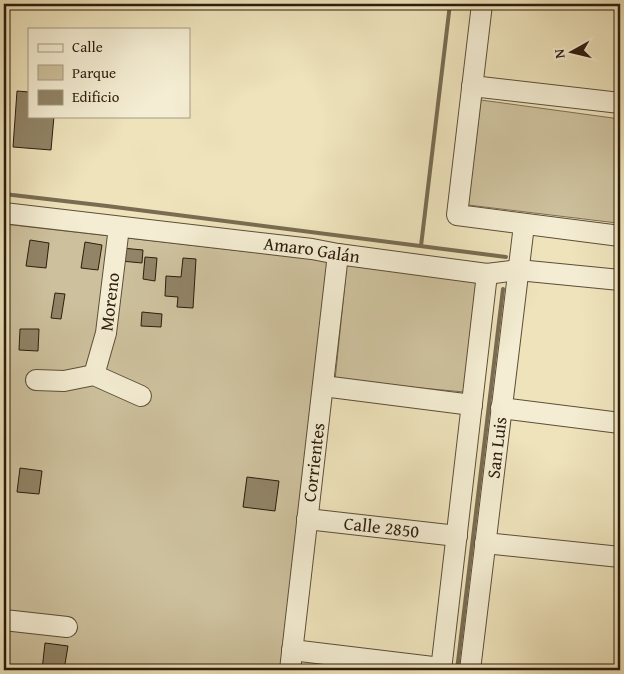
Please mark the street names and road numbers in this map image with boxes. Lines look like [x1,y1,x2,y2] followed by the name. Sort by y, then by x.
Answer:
[262,229,362,270] street label: Amaro Galán
[92,271,126,333] street label: Moreno
[479,415,514,480] street label: San Luis
[295,421,331,503] street label: Corrientes
[343,509,421,545] street label: Calle 2850

